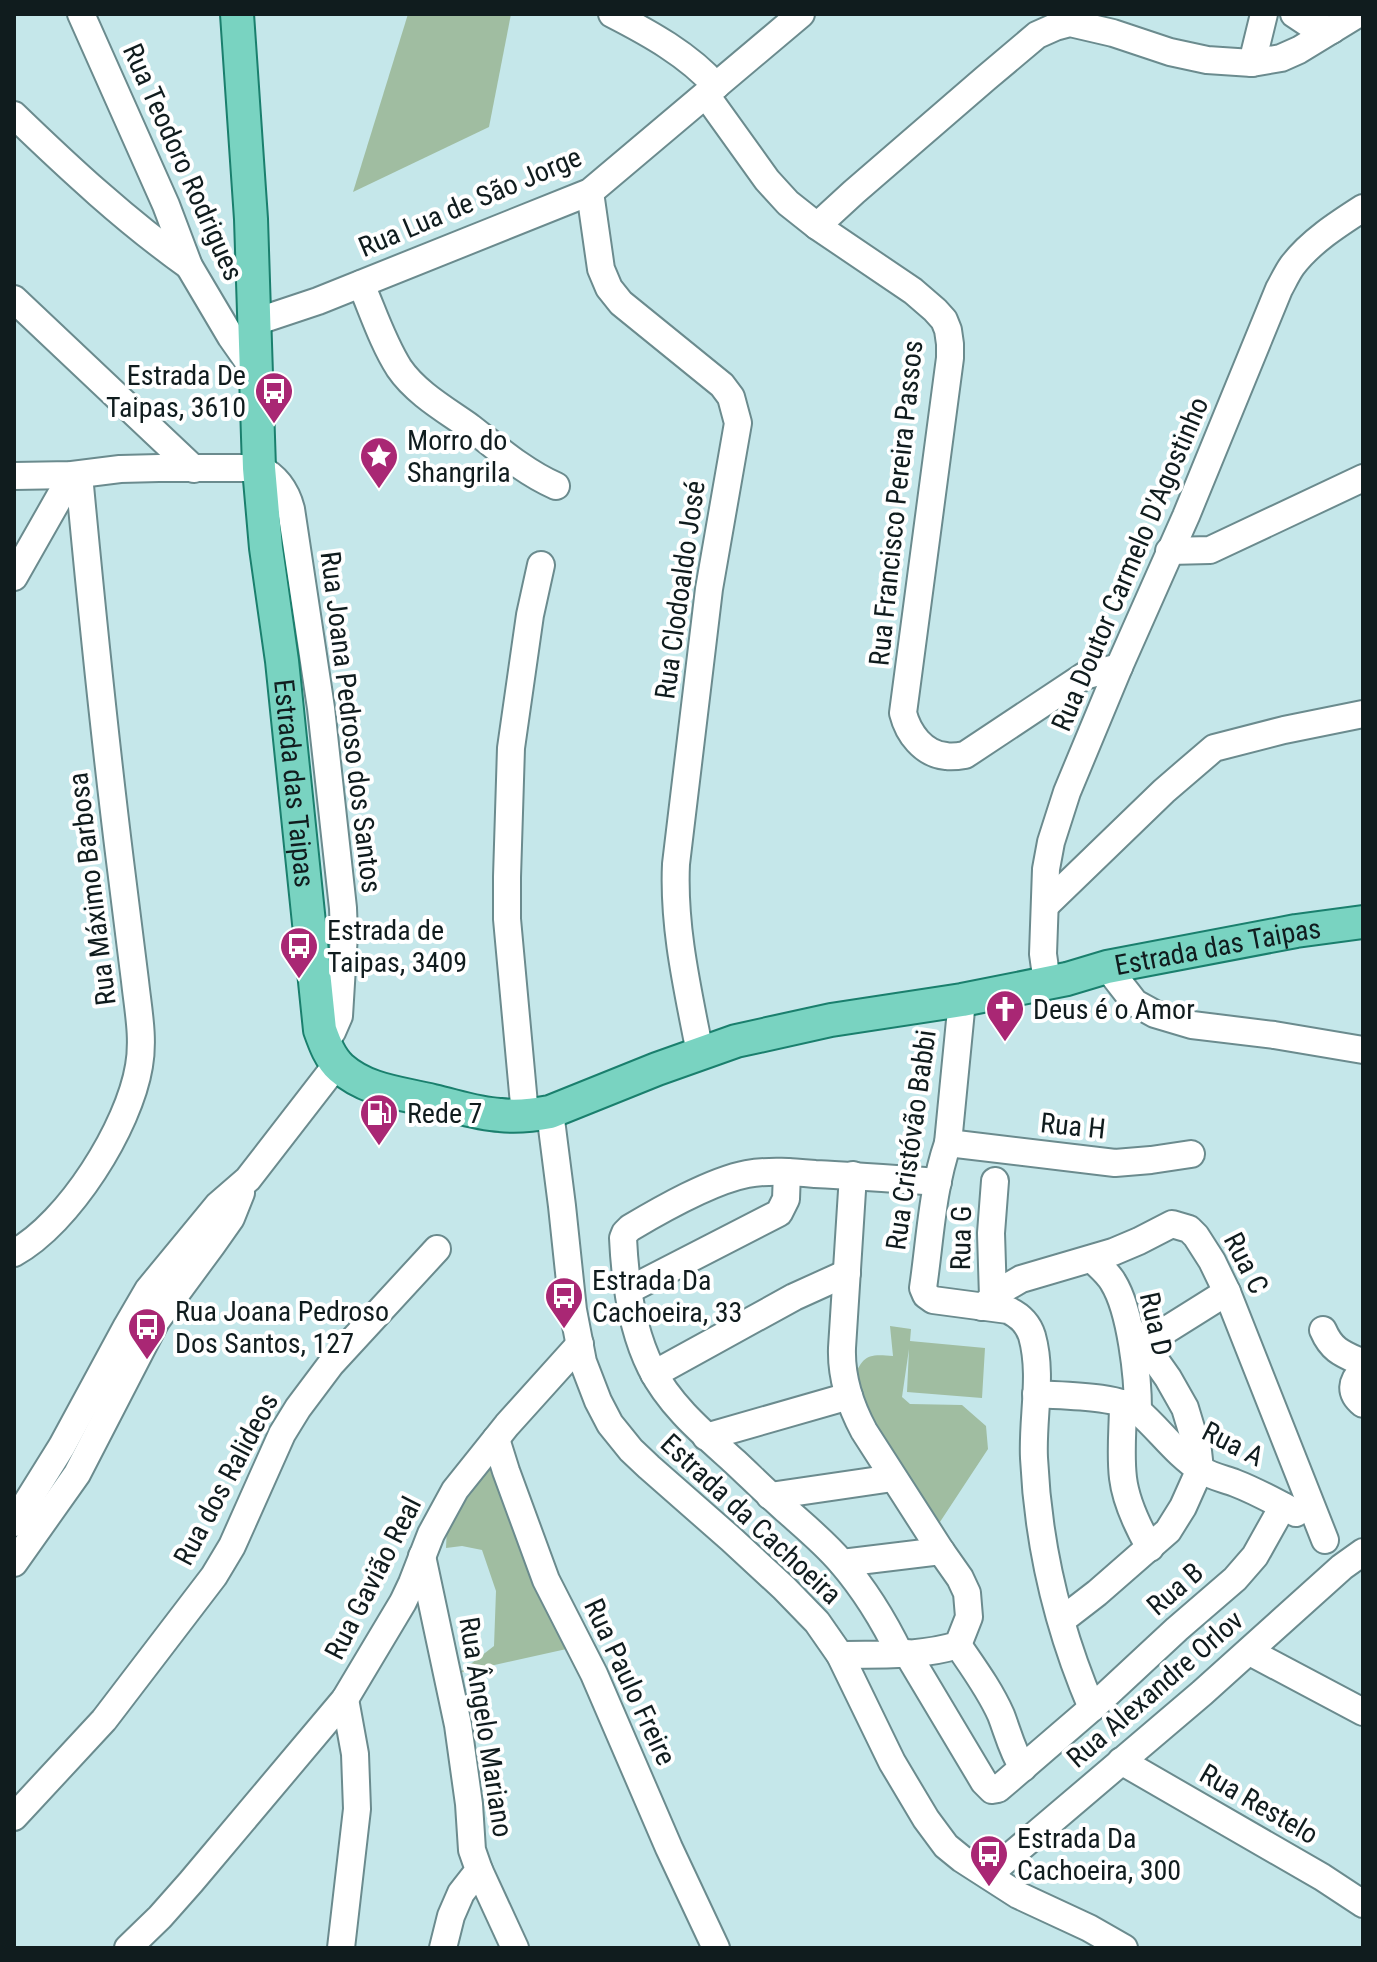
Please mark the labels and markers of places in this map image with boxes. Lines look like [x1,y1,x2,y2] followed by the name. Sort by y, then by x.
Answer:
[106,359,246,424] place label: Estrada De Taipas, 3610
[253,370,295,425] bus stop icon: Estrada De Taipas, 3610
[407,424,511,489] place label: Morro do Shangrila
[358,435,400,490] place icon: Morro do Shangrila
[327,914,467,979] place label: Estrada de Taipas, 3409
[278,925,320,980] bus stop icon: Estrada de Taipas, 3409
[984,988,1026,1043] church icon: Deus é o Amor
[1033,993,1195,1026] place label: Deus é o Amor
[358,1092,400,1147] fuel station icon: Rede 7
[407,1097,482,1130] place label: Rede 7
[592,1264,742,1329] place label: Estrada Da Cachoeira, 33
[543,1275,585,1330] bus stop icon: Estrada Da Cachoeira, 33
[175,1295,389,1360] place label: Rua Joana Pedroso Dos Santos, 127
[126,1306,168,1361] bus stop icon: Rua Joana Pedroso Dos Santos, 127
[1017,1822,1181,1887] place label: Estrada Da Cachoeira, 300
[968,1833,1010,1888] bus stop icon: Estrada Da Cachoeira, 300

